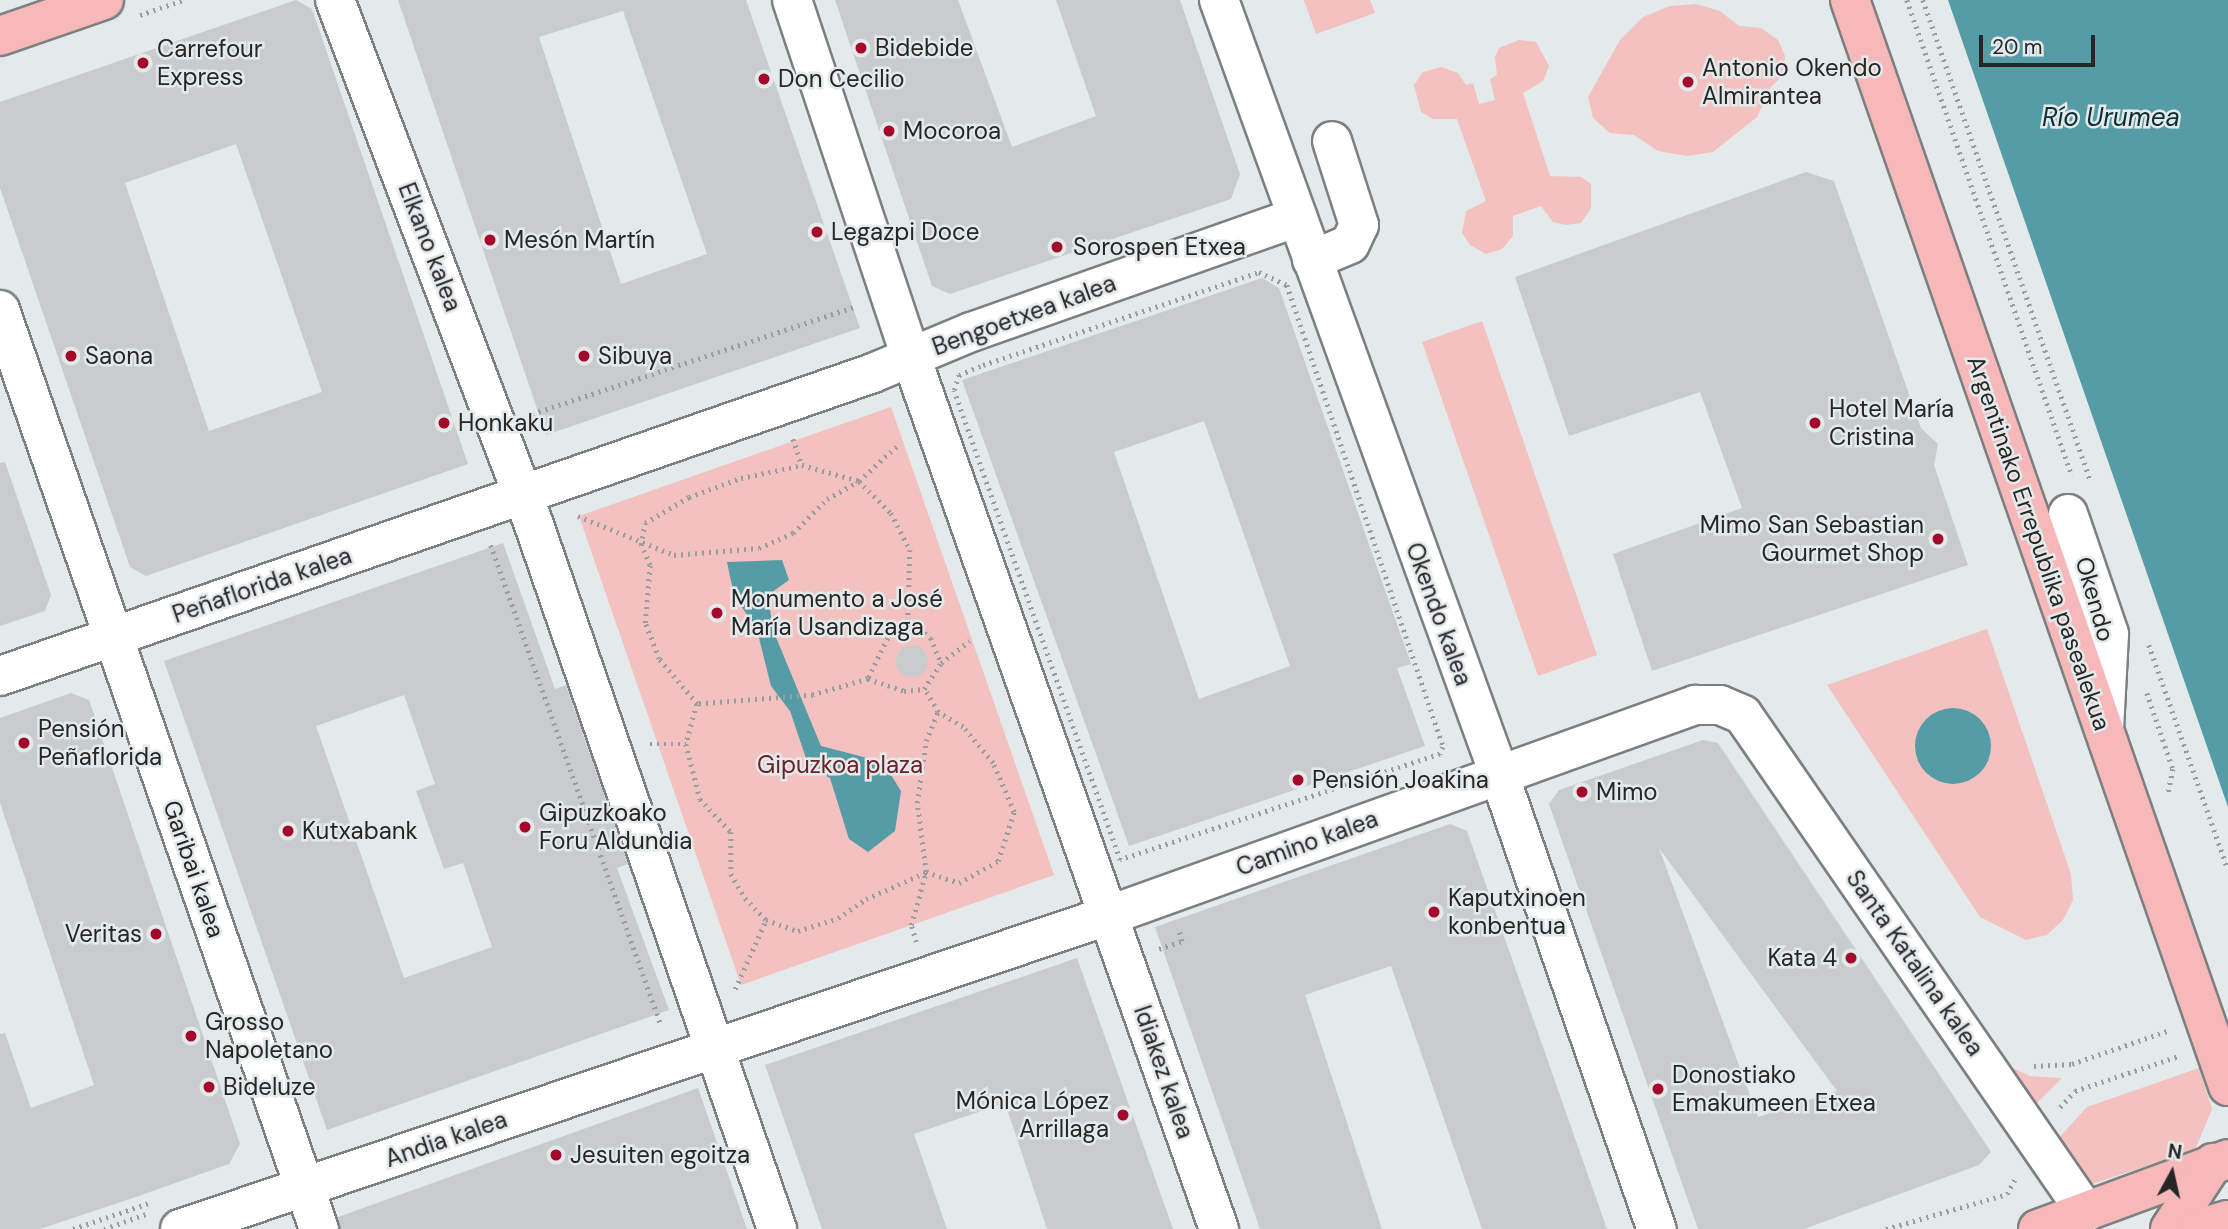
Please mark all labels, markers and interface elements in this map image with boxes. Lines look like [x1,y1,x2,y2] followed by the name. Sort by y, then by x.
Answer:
[1983,21,2098,65] scale bar
[1992,33,2043,61] text: 20 m
[875,34,973,62] place label: Bidebide
[157,35,263,91] place label: Carrefour Express
[853,40,869,56] marker: Bidebide
[1702,54,1882,110] place label: Antonio Okendo Almirantea
[135,55,151,71] marker: Carrefour Express
[778,65,905,93] place label: Don Cecilio
[756,71,772,87] marker: Don Cecilio
[1680,74,1696,90] marker: Antonio Okendo Almirantea
[2042,102,2180,134] water label: Río Urumea
[903,117,1001,145] place label: Mocoroa
[881,123,897,139] marker: Mocoroa
[392,179,468,315] street label: Elkano kalea
[831,218,979,246] place label: Legazpi Doce
[809,224,825,240] marker: Legazpi Doce
[504,226,655,254] place label: Mesón Martín
[482,232,498,248] marker: Mesón Martín
[1073,233,1246,261] place label: Sorospen Etxea
[1047,237,1067,257] marker: Sorospen Etxea
[928,268,1120,362] street label: Bengoetxea kalea
[85,342,153,370] place label: Saona
[598,342,672,370] place label: Sibuya
[63,348,79,364] marker: Saona
[576,348,592,364] marker: Sibuya
[1961,352,2117,734] street label: Argentinako Errepublika pasealekua
[1829,395,1954,451] place label: Hotel María Cristina
[458,409,553,437] place label: Honkaku
[436,415,452,431] marker: Honkaku
[1807,415,1823,431] marker: Hotel María Cristina
[1700,511,1924,567] place label: Mimo San Sebastian Gourmet Shop
[1930,531,1946,547] marker: Mimo San Sebastian Gourmet Shop
[1400,539,1478,689] street label: Okendo kalea
[169,541,355,629] street label: Peñaflorida kalea
[2069,553,2121,645] street label: Okendo
[731,585,943,641] place label: Monumento a José María Usandizaga
[709,605,725,621] marker: Monumento a José María Usandizaga
[38,715,162,771] place label: Pensión Peñaflorida
[16,735,32,751] marker: Pensión Peñaflorida
[757,751,923,779] park label: Gipuzkoa plaza
[1312,766,1489,794] place label: Pensión Joakina
[1290,772,1306,788] marker: Pensión Joakina
[1596,778,1658,806] place label: Mimo
[1574,784,1590,800] marker: Mimo
[157,797,231,941] street label: Garibai kalea
[539,799,692,855] place label: Gipuzkoako Foru Aldundia
[1232,804,1382,882] street label: Camino kalea
[302,817,418,845] place label: Kutxabank
[517,819,533,835] marker: Gipuzkoako Foru Aldundia
[280,823,296,839] marker: Kutxabank
[1840,865,1990,1061] street label: Santa Katalina kalea
[1448,884,1586,940] place label: Kaputxinoen konbentua
[1426,904,1442,920] marker: Kaputxinoen konbentua
[65,920,142,948] place label: Veritas
[148,926,164,942] marker: Veritas
[1767,944,1837,972] place label: Kata 4
[1843,950,1859,966] marker: Kata 4
[1128,1002,1200,1142] street label: Idiakez kalea
[205,1008,333,1064] place label: Grosso Napoletano
[183,1028,199,1044] marker: Grosso Napoletano
[1672,1061,1876,1117] place label: Donostiako Emakumeen Etxea
[223,1073,316,1101] place label: Bideluze
[201,1079,217,1095] marker: Bideluze
[1650,1081,1666,1097] marker: Donostiako Emakumeen Etxea
[956,1087,1109,1143] place label: Mónica López Arrillaga
[381,1105,511,1173] street label: Andia kalea
[1115,1107,1131,1123] marker: Mónica López Arrillaga
[2137,1138,2207,1208] north arrow
[2166,1138,2184,1165] text: N
[570,1141,750,1169] place label: Jesuiten egoitza
[548,1147,564,1163] marker: Jesuiten egoitza

